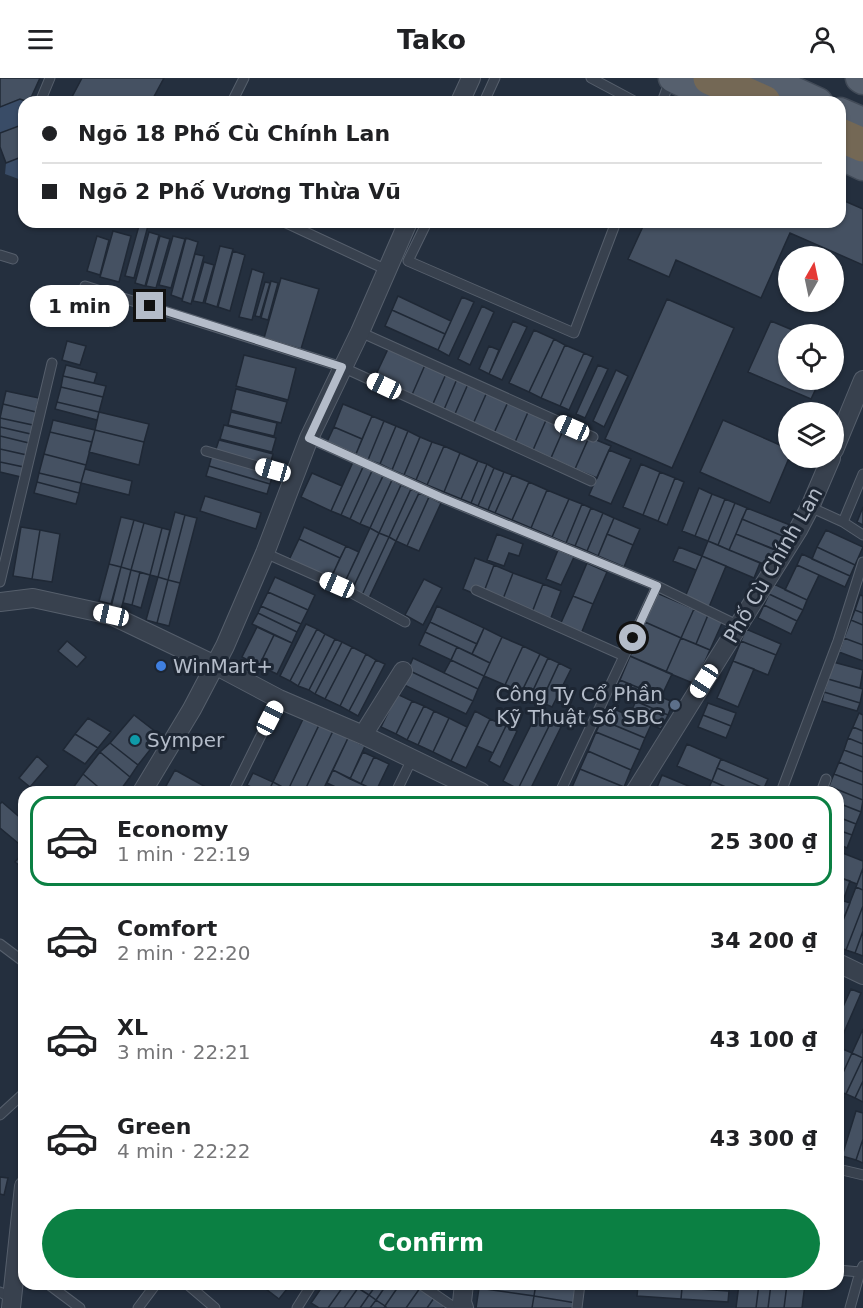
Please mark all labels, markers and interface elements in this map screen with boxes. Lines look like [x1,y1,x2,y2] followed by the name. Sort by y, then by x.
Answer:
[24,23,57,56] icon: menu
[806,23,839,56] icon: person
[397,24,466,55] text: Tako
[78,121,390,146] text: Ngõ 18 Phố Cù Chính Lan
[78,179,401,204] text: Ngõ 2 Phố Vương Thừa Vũ
[778,246,844,312] north arrow
[778,246,844,468] map controls
[30,285,129,327] callout: 1 min
[136,292,163,319] route end
[48,294,111,318] text: 1 min
[778,324,844,390] button: locate
[364,370,404,402] car
[778,402,844,468] button: layers
[552,412,592,444] car
[253,456,293,484] car
[719,483,827,647] street label: Phố Cù Chính Lan
[317,569,357,601] car
[91,602,131,628] car
[619,624,646,651] route start
[173,654,273,678] place label: WinMart+
[154,659,168,673] marker: WinMart+
[687,661,721,701] car
[496,682,663,729] place label: Công Ty Cổ Phần Kỹ Thuật Số SBC
[254,698,286,738] car
[668,698,682,712] marker: Công Ty Cổ Phần Kỹ Thuật Số SBC
[147,728,225,752] place label: Symper
[128,733,142,747] marker: Symper
[45,814,99,868] icon: car
[117,817,228,842] text: Economy
[710,829,817,854] text: 25 300 ₫
[117,842,251,866] text: 1 min · 22:19
[45,913,99,967] icon: car
[117,916,217,941] text: Comfort
[710,928,817,953] text: 34 200 ₫
[117,941,251,965] text: 2 min · 22:20
[45,1012,99,1066] icon: car
[117,1015,148,1040] text: XL
[710,1027,817,1052] text: 43 100 ₫
[117,1040,251,1064] text: 3 min · 22:21
[45,1111,99,1165] icon: car
[117,1114,191,1139] text: Green
[710,1126,817,1151] text: 43 300 ₫
[117,1139,251,1163] text: 4 min · 22:22
[42,1209,820,1278] button: Confirm

